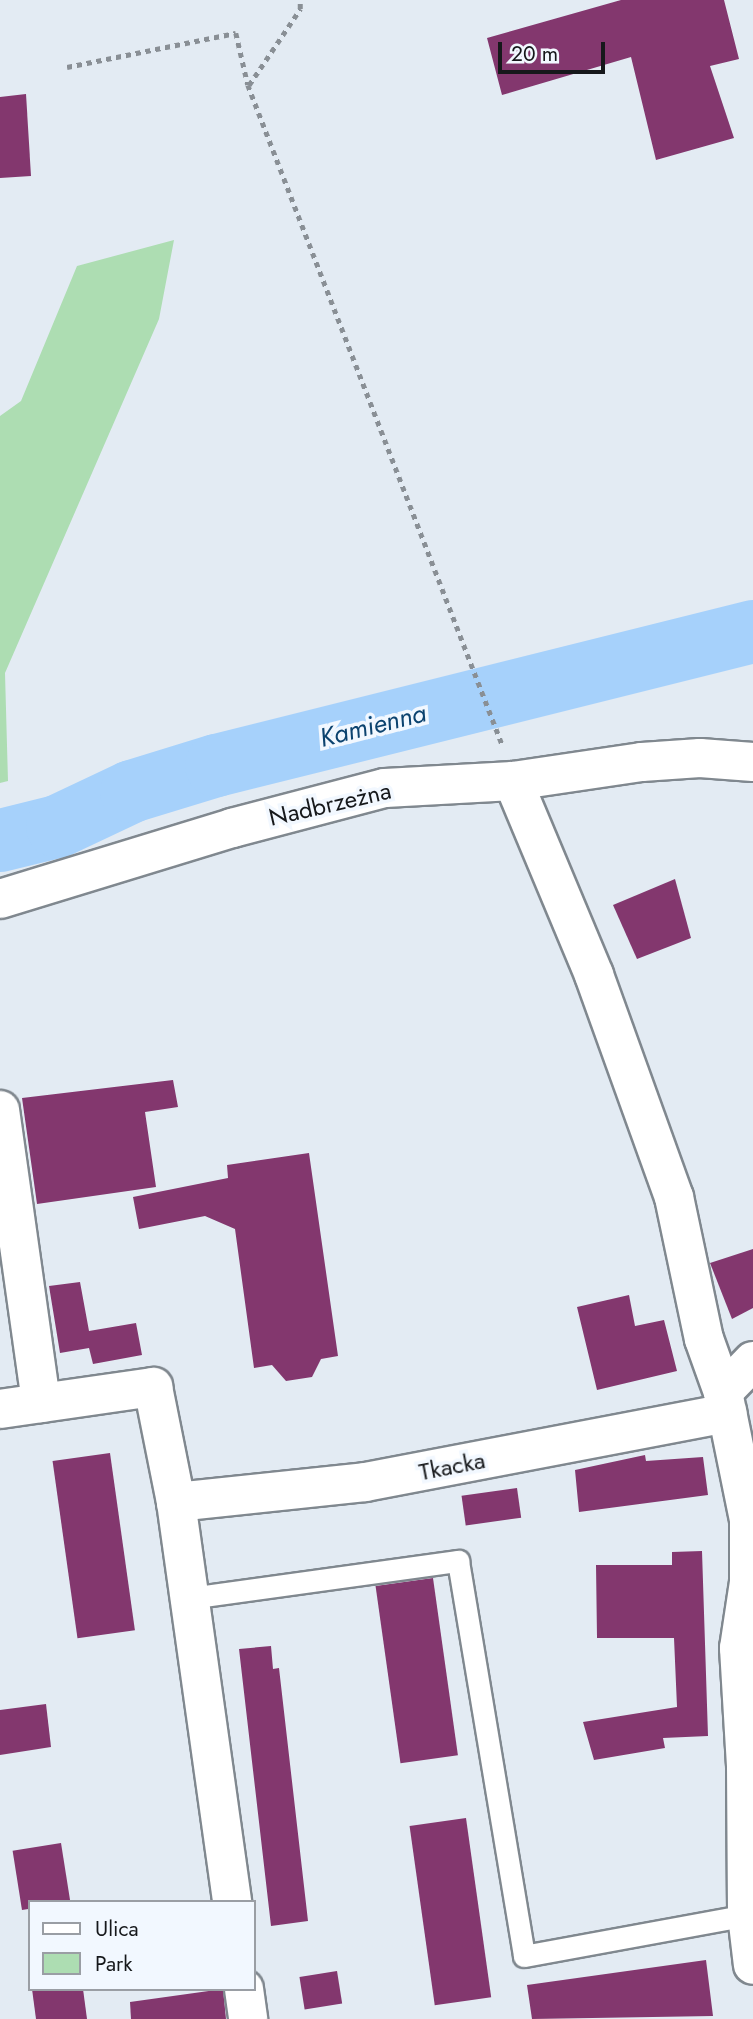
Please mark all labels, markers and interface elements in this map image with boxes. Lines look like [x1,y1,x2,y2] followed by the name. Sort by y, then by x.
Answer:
[501,28,608,72] scale bar
[511,39,558,69] text: 20 m
[316,698,430,754] water label: Kamienna
[266,776,394,832] street label: Nadbrzeżna
[416,1445,488,1487] street label: Tkacka
[28,1900,256,1991] legend
[95,1914,139,1944] text: Ulica
[95,1949,132,1979] text: Park

